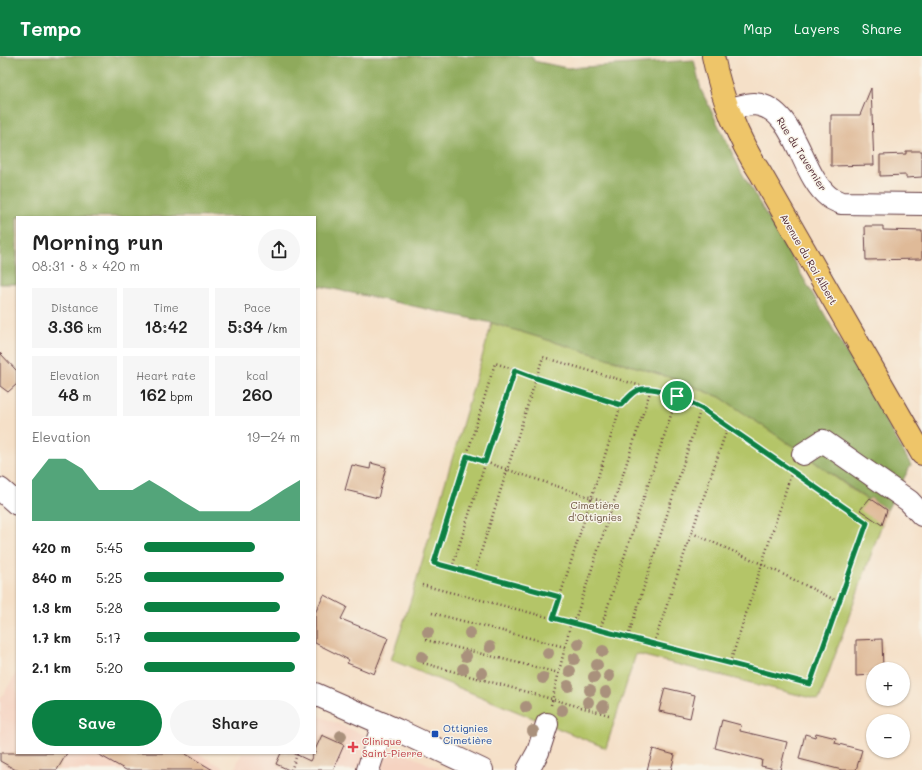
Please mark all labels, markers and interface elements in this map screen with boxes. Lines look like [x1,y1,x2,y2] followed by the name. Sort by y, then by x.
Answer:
[20,16,81,41] text: Tempo
[743,19,772,38] text: Map
[794,19,840,38] text: Layers
[862,19,902,38] text: Share
[774,115,830,193] street label: Rue du Tavernier
[777,211,841,307] street label: Avenue du Roi Albert
[32,227,163,256] text: Morning run
[258,229,300,271] button: share
[32,257,140,274] text: 08:31 · 8 × 420 m
[51,300,98,315] text: Distance
[153,300,179,315] text: Time
[244,300,271,315] text: Pace
[48,315,83,337] text: 3.36
[144,315,188,337] text: 18:42
[227,315,263,337] text: 5:34
[83,321,102,336] text: km
[263,321,287,336] text: /km
[50,368,99,383] text: Elevation
[136,368,196,383] text: Heart rate
[246,368,268,383] text: kcal
[660,379,694,413] pin
[58,383,79,405] text: 48
[139,383,167,405] text: 162
[242,383,273,405] text: 260
[666,385,688,407] icon: arrive
[79,389,91,404] text: m
[167,389,193,404] text: bpm
[32,428,90,445] text: Elevation
[246,428,300,445] text: 19–24 m
[568,498,622,524] park label: Cimetière d'Ottignies
[32,539,71,556] text: 420 m
[96,539,123,556] text: 5:45
[32,569,72,586] text: 840 m
[96,569,122,586] text: 5:25
[32,599,72,616] text: 1.3 km
[96,599,123,616] text: 5:28
[32,629,71,646] text: 1.7 km
[96,629,121,646] text: 5:17
[32,659,71,676] text: 2.1 km
[96,659,123,676] text: 5:20
[866,662,910,758] map controls
[866,662,910,706] button: +
[32,700,162,746] button: Save
[170,700,300,746] button: Share
[866,714,910,758] button: −
[443,721,492,747] place label: Ottignies Cimetière
[430,729,440,739] marker: Ottignies Cimetière
[362,734,423,760] place label: Clinique Saint-Pierre
[347,741,359,753] marker: Clinique Saint-Pierre

